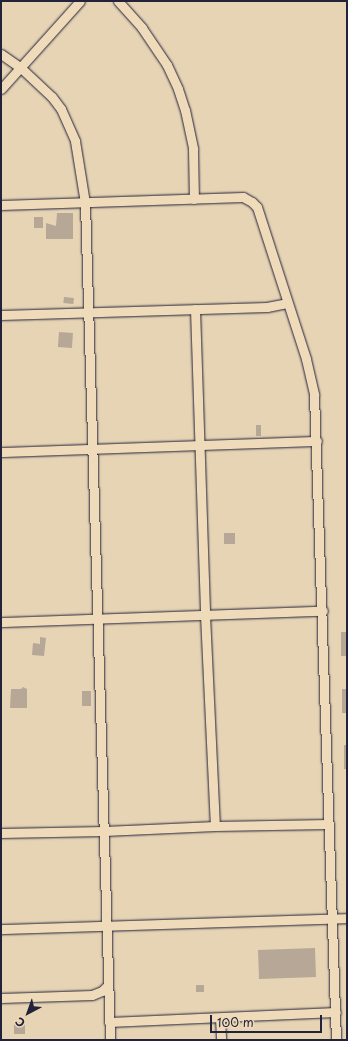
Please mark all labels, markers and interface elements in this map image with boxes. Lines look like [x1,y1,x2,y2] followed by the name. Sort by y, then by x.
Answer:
[8,993,48,1033] north arrow
[212,1007,324,1033] scale bar
[11,1013,29,1032] text: С
[217,1013,254,1031] text: 100 m

